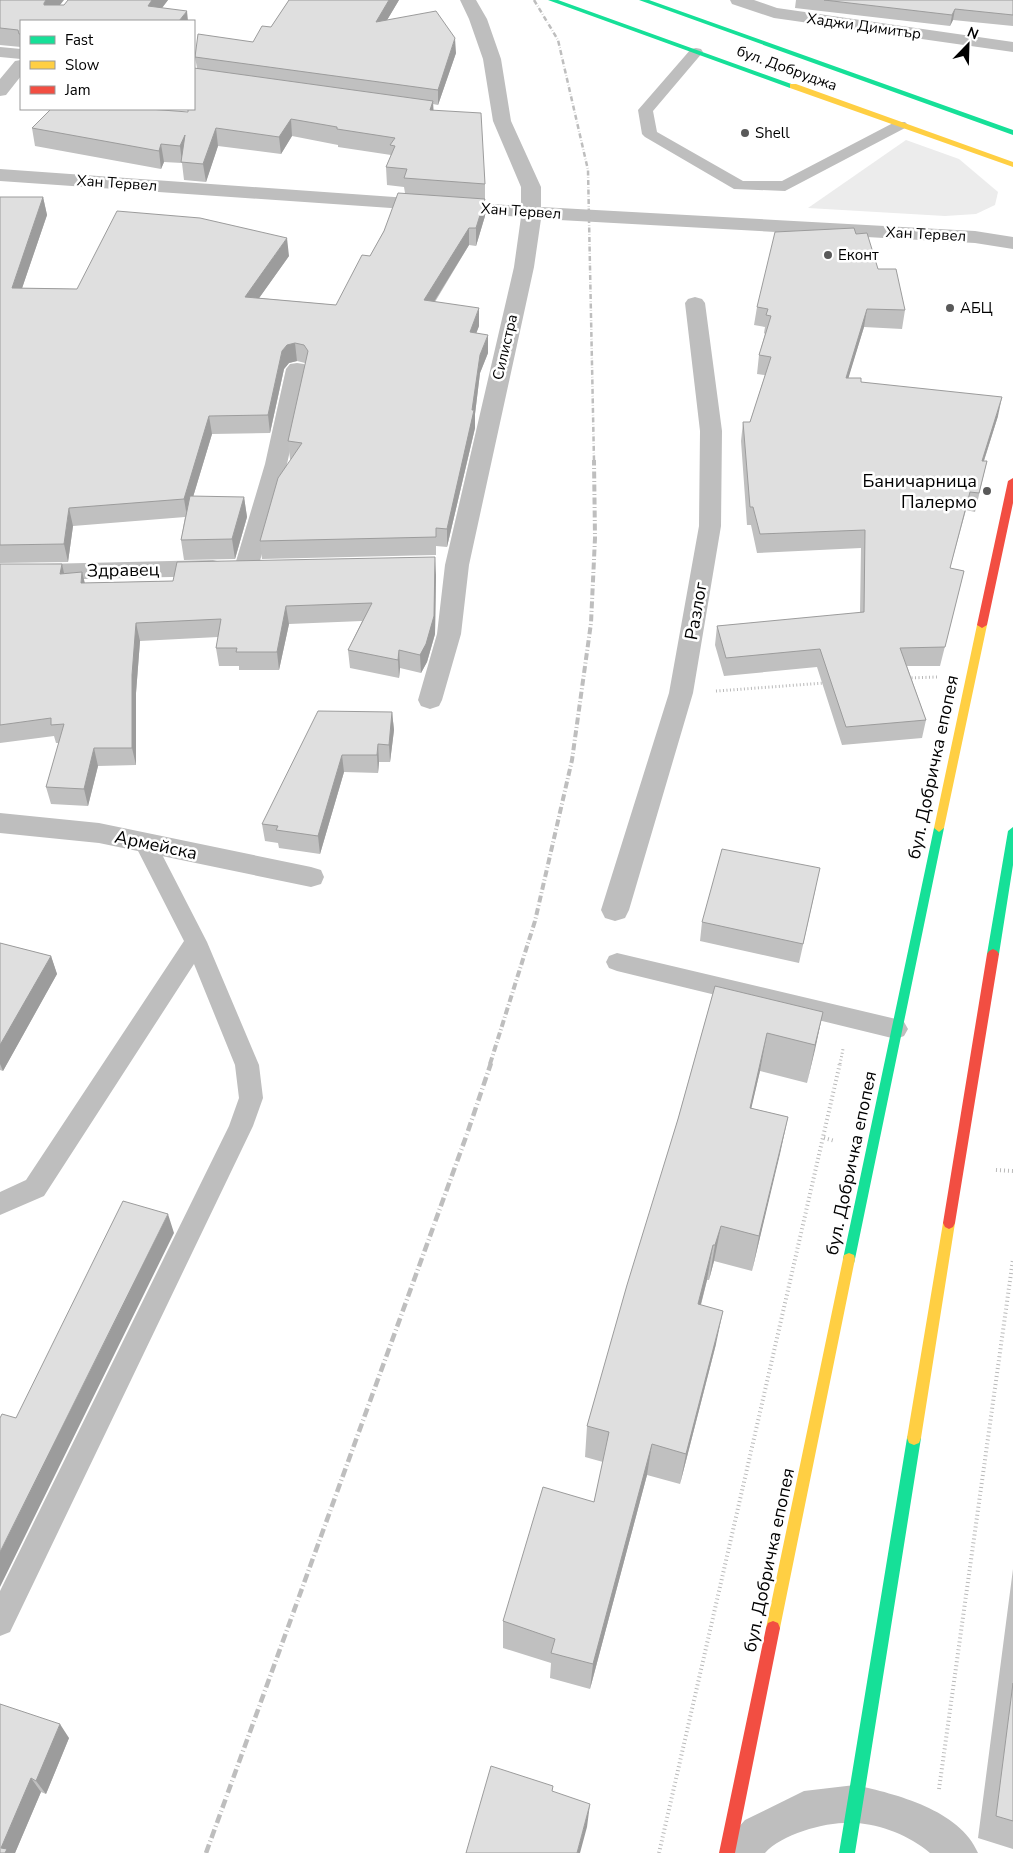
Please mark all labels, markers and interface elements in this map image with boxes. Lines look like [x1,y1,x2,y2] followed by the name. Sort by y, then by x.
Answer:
[806,8,923,44] street label: Хаджи Димитър
[20,20,195,110] legend
[943,20,993,70] north arrow
[964,23,981,44] text: N
[65,30,94,50] text: Fast
[734,41,840,95] street label: бул. Добруджа
[65,55,100,75] text: Slow
[64,80,91,100] text: Jam
[755,123,790,143] place label: Shell
[739,127,751,139] marker: Shell
[76,170,158,196] street label: Хан Тервел
[480,198,562,224] street label: Хан Тервел
[885,222,967,246] street label: Хан Тервел
[838,245,879,265] place label: Еконт
[822,249,834,261] marker: Еконт
[960,298,993,318] place label: АБЦ
[944,302,956,314] marker: АБЦ
[488,312,522,382] street label: Силистра
[862,469,977,514] place label: Баничарница Палермо
[981,485,993,497] marker: Баничарница Палермо
[86,557,160,583] street label: Здравец
[679,580,713,642] street label: Разлог
[902,673,964,861] street label: бул. Добричка епопея
[113,825,199,865] street label: Армейска
[820,1069,882,1257] street label: бул. Добричка епопея
[738,1466,800,1654] street label: бул. Добричка епопея

